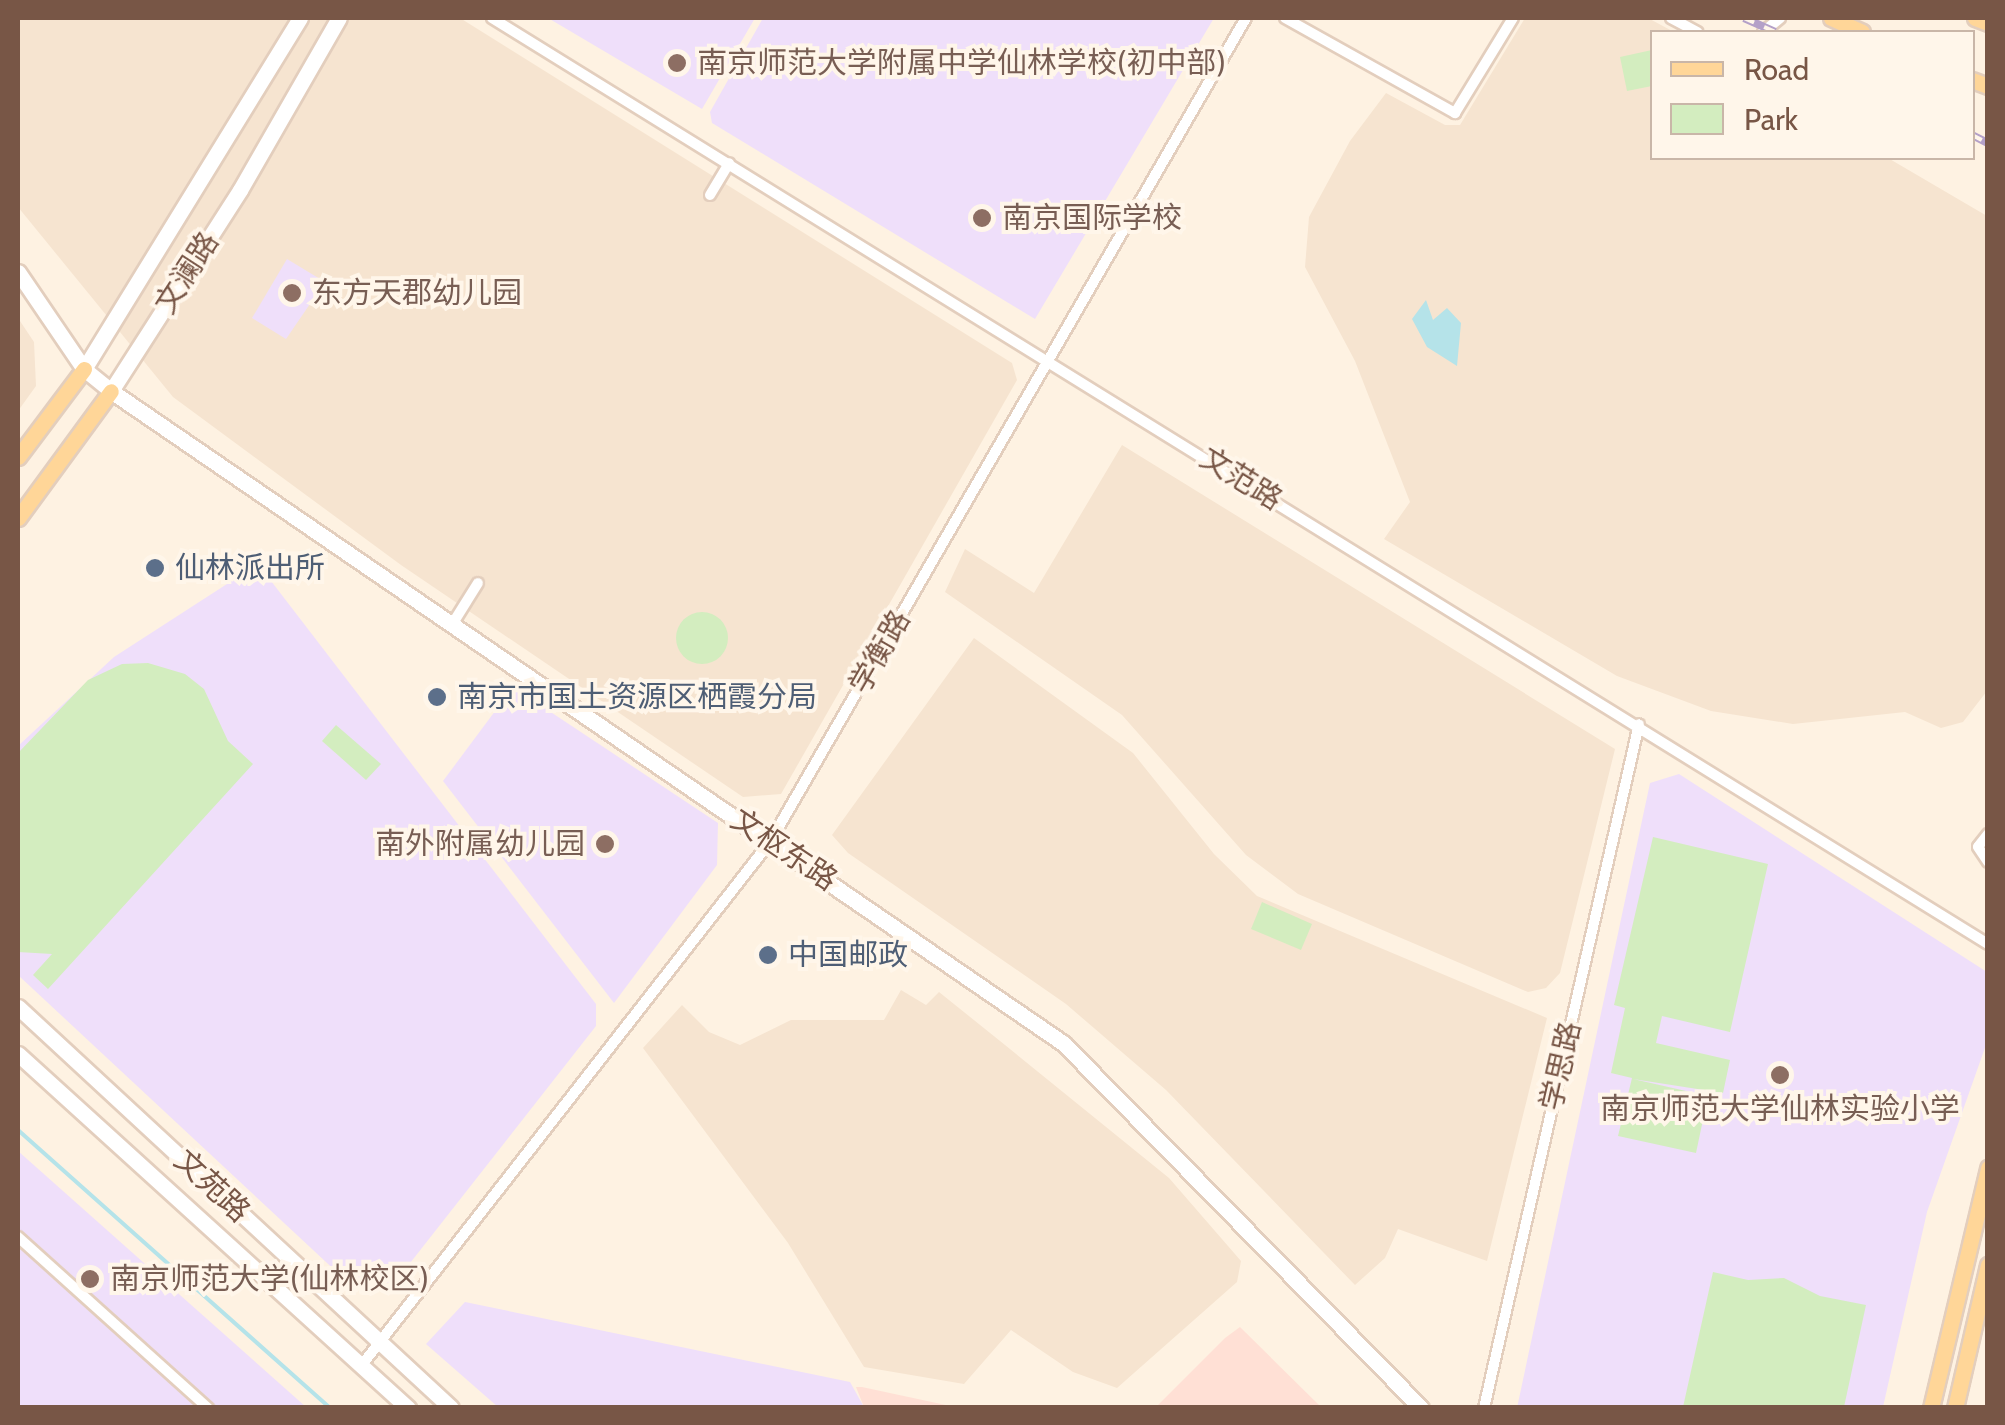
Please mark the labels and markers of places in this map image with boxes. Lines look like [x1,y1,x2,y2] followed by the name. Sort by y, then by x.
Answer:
[697,45,1226,81] place label: 南京师范大学附属中学仙林学校(初中部)
[666,52,688,74] marker: 南京师范大学附属中学仙林学校(初中部)
[1002,200,1182,236] place label: 南京国际学校
[971,207,993,229] marker: 南京国际学校
[312,275,522,311] place label: 东方天郡幼儿园
[281,282,303,304] marker: 东方天郡幼儿园
[175,550,325,586] place label: 仙林派出所
[144,557,166,579] marker: 仙林派出所
[457,679,817,715] place label: 南京市国土资源区栖霞分局
[426,686,448,708] marker: 南京市国土资源区栖霞分局
[375,826,585,862] place label: 南外附属幼儿园
[594,833,616,855] marker: 南外附属幼儿园
[788,937,908,973] place label: 中国邮政
[757,944,779,966] marker: 中国邮政
[1769,1064,1791,1086] marker: 南京师范大学仙林实验小学
[1600,1091,1960,1127] place label: 南京师范大学仙林实验小学
[110,1261,429,1297] place label: 南京师范大学(仙林校区)
[79,1268,101,1290] marker: 南京师范大学(仙林校区)

